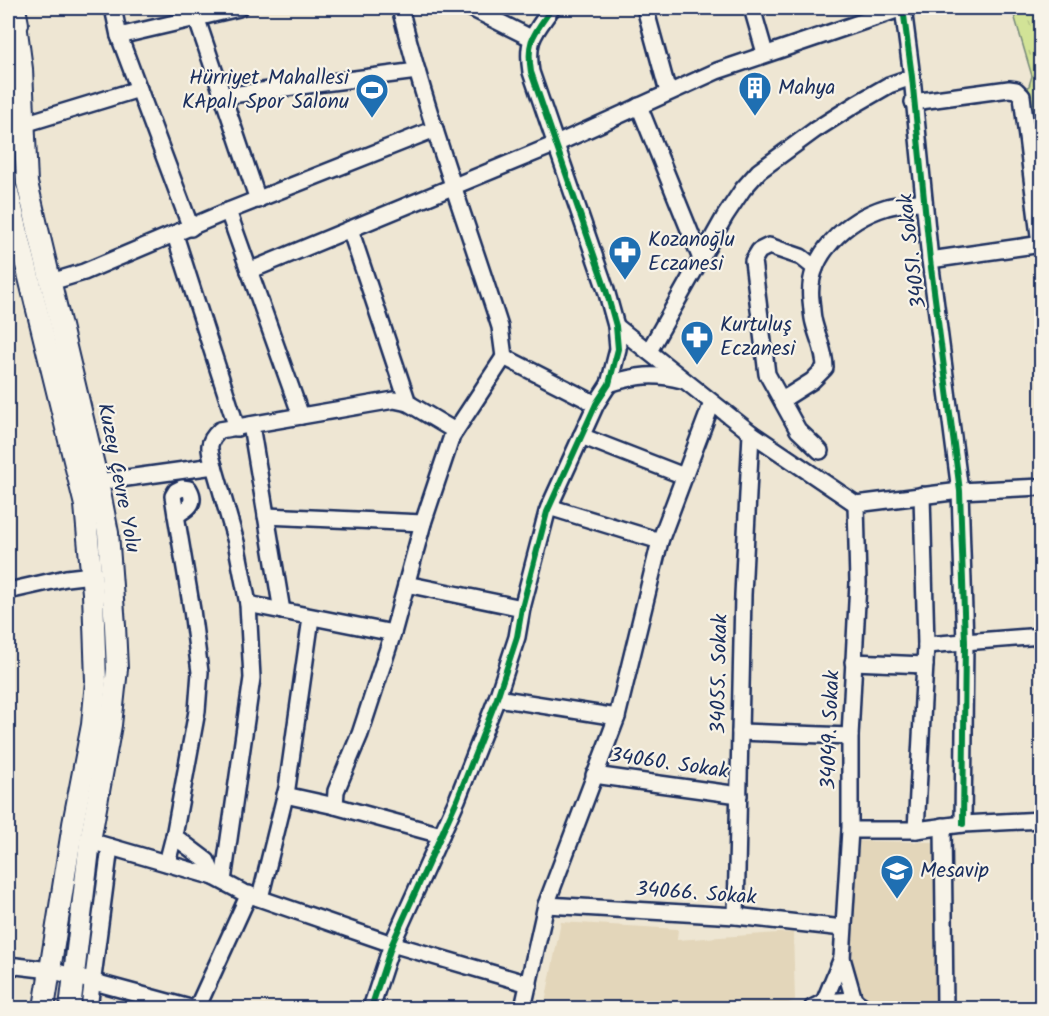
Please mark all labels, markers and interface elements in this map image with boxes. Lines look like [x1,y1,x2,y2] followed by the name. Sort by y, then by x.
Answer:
[182,62,350,119] place label: Hürriyet Mahallesi KApalı Spor Salonu
[737,70,773,117] building icon: Mahya
[354,72,390,119] sports icon: Hürriyet Mahallesi KApalı Spor Salonu
[778,72,835,105] place label: Mahya
[890,192,936,310] street label: 34051. Sokak
[648,224,735,281] place label: Kozanoğlu Eczanesi
[607,234,643,281] pharmacy icon: Kozanoğlu Eczanesi
[720,309,796,366] place label: Kurtuluş Eczanesi
[679,319,715,366] pharmacy icon: Kurtuluş Eczanesi
[87,400,149,556] street label: Kuzey Çevre Yolu
[702,613,738,734] street label: 34055. Sokak
[812,670,850,790] street label: 34049. Sokak
[607,739,731,789] street label: 34060. Sokak
[879,853,915,900] school or university icon: Mesavip
[920,855,989,888] place label: Mesavip
[634,873,758,915] street label: 34066. Sokak

